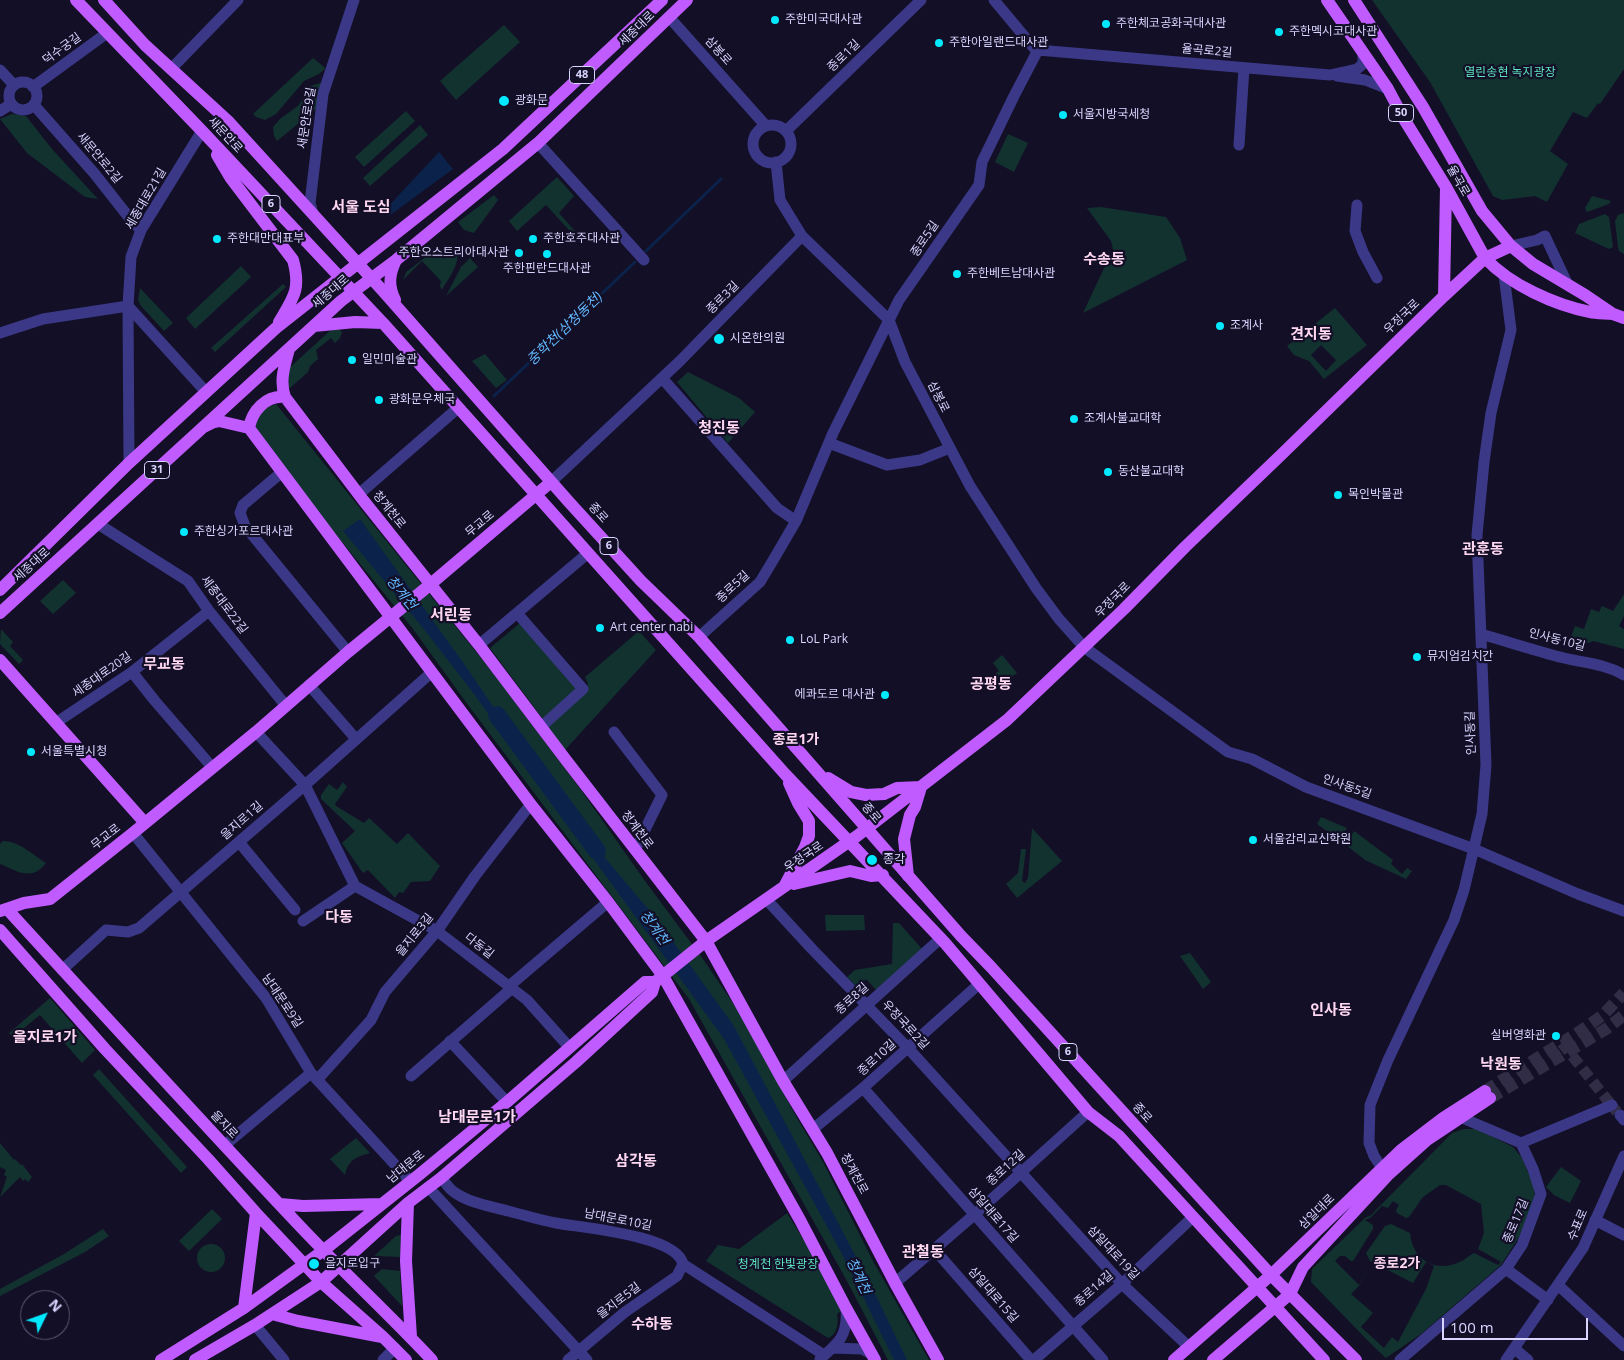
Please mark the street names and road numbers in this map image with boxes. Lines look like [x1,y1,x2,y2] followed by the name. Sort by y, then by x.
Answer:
[616,8,658,50] street label: 세종대로
[40,30,84,68] street label: 덕수궁길
[702,34,734,68] street label: 삼봉로
[825,37,863,75] street label: 종로1길
[1181,42,1233,60] street label: 율곡로2길
[570,66,594,84] road number: 48
[295,86,319,150] street label: 새문안로9길
[1388,105,1414,122] road number: 50
[205,114,245,156] street label: 새문안로
[74,130,124,186] street label: 새문안로2길
[1443,163,1473,199] street label: 율곡로
[123,166,169,232] street label: 세종대로21길
[262,195,280,212] road number: 6
[908,218,942,260] street label: 종로5길
[310,272,352,312] street label: 세종대로
[704,279,742,317] street label: 종로3길
[1381,296,1423,338] street label: 우정국로
[924,379,952,415] street label: 삼봉로
[144,462,170,478] road number: 31
[370,488,408,532] street label: 청계천로
[585,500,611,526] street label: 종로
[463,508,497,540] street label: 무교로
[600,538,618,554] road number: 6
[11,545,53,585] street label: 세종대로
[713,568,753,606] street label: 종로5길
[198,573,250,637] street label: 세종대로22길
[1092,579,1134,621] street label: 우정국로
[1527,626,1587,654] street label: 인사동10길
[70,649,134,701] street label: 세종대로20길
[1463,711,1479,755] street label: 인사동길
[1321,772,1373,802] street label: 인사동5길
[218,799,266,843] street label: 을지로1길
[858,800,884,826] street label: 종로
[618,808,656,852] street label: 청계천로
[89,821,123,853] street label: 무교로
[782,839,826,875] street label: 우정국로
[393,911,437,959] street label: 을지로3길
[462,930,496,962] street label: 다동길
[259,971,305,1031] street label: 남대문로9길
[832,980,872,1018] street label: 종로8길
[879,997,931,1053] street label: 우정국로2길
[855,1037,899,1079] street label: 종로10길
[1059,1044,1077,1060] road number: 6
[1129,1100,1155,1126] street label: 종로
[207,1108,241,1142] street label: 을지로
[984,1147,1028,1189] street label: 종로12길
[384,1148,428,1186] street label: 남대문로
[837,1151,871,1197] street label: 청계천로
[965,1184,1021,1246] street label: 삼일대로17길
[1296,1191,1338,1233] street label: 삼일대로
[1500,1197,1532,1245] street label: 종로17길
[583,1206,653,1234] street label: 남대문로10길
[1565,1207,1591,1243] street label: 수표로
[1084,1223,1142,1283] street label: 삼일대로19길
[965,1264,1021,1326] street label: 삼일대로15길
[1072,1268,1116,1310] street label: 종로14길
[594,1280,644,1322] street label: 을지로5길

